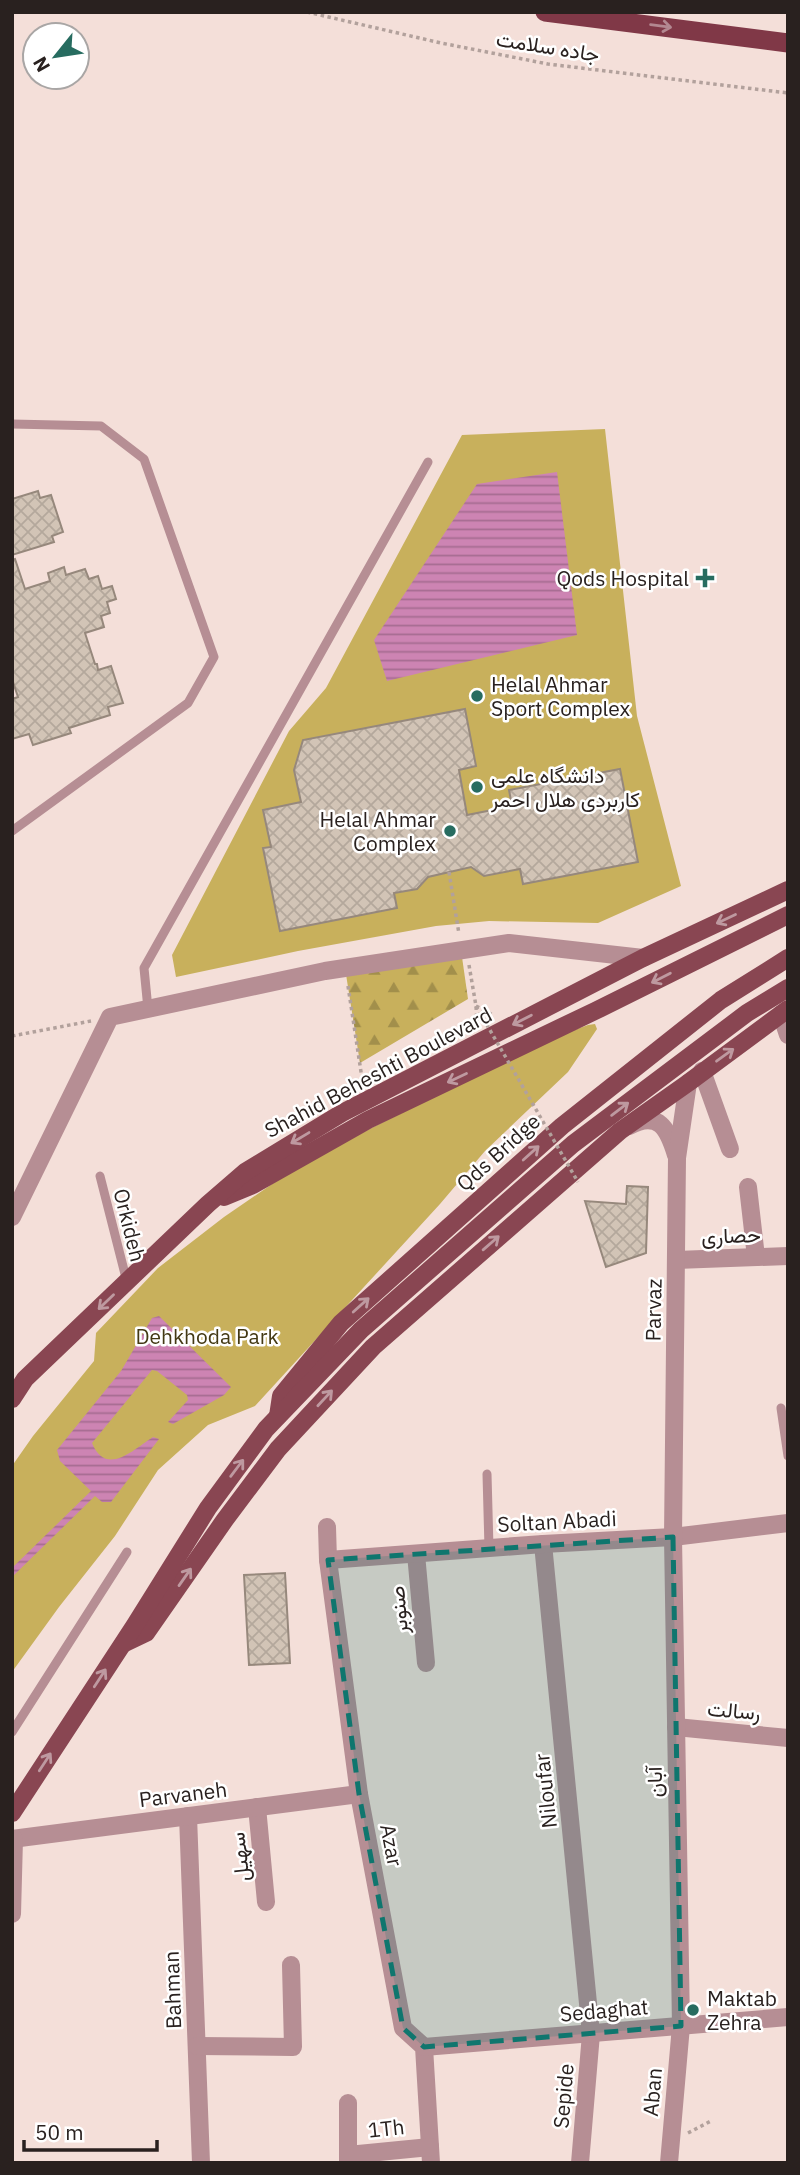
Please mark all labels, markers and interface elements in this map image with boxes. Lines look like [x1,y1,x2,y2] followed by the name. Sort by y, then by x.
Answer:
[649,20,672,33] one-way arrow
[21,21,91,91] north arrow
[494,24,602,68] street label: جاده سلامت
[27,53,55,76] text: N
[556,564,689,592] place label: Qods Hospital
[695,568,715,588] marker: Qods Hospital
[491,670,631,722] place label: Helal Ahmar Sport Complex
[469,688,485,704] marker: Helal Ahmar Sport Complex
[490,761,640,813] place label: دانشگاه علمی کاربردی هلال احمر
[469,779,485,795] marker: دانشگاه علمی کاربردی هلال احمر
[319,805,436,857] place label: Helal Ahmar Complex
[442,823,458,839] marker: Helal Ahmar Complex
[716,913,737,926] one-way arrow
[651,972,672,986] one-way arrow
[259,1000,497,1144] street label: Shahid Beheshti Boulevard
[512,1014,533,1028] one-way arrow
[715,1047,734,1062] one-way arrow
[447,1072,468,1086] one-way arrow
[610,1101,629,1116] one-way arrow
[450,1107,546,1197] street label: Qds Bridge
[290,1132,310,1146] one-way arrow
[522,1145,540,1161] one-way arrow
[107,1185,153,1265] street label: Orkideh
[701,1220,761,1250] street label: حصاری
[481,1235,499,1251] one-way arrow
[638,1278,668,1342] street label: Parvaz
[98,1294,115,1311] one-way arrow
[352,1297,370,1313] one-way arrow
[135,1322,279,1350] park label: Dehkhoda Park
[316,1390,333,1407] one-way arrow
[230,1459,244,1478] one-way arrow
[497,1504,617,1538] street label: Soltan Abadi
[178,1568,192,1587] one-way arrow
[382,1585,414,1636] street label: صنوبر
[93,1669,107,1688] one-way arrow
[706,1694,762,1726] street label: رسالت
[527,1752,563,1830] street label: Niloufar
[39,1753,53,1773] one-way arrow
[640,1764,668,1798] street label: آبان
[137,1775,229,1813] street label: Parvaneh
[374,1822,410,1869] street label: Azar
[222,1831,256,1883] street label: سهیل
[157,1950,187,2030] street label: Bahman
[707,1984,777,2036] place label: Maktab Zehra
[559,1992,649,2028] street label: Sedaghat
[685,2002,701,2018] marker: Maktab Zehra
[546,2062,580,2130] street label: Sepide
[636,2066,668,2118] street label: Aban
[24,2108,158,2152] scale bar
[366,2112,406,2144] street label: 1Th
[35,2118,84,2146] text: 50 m

